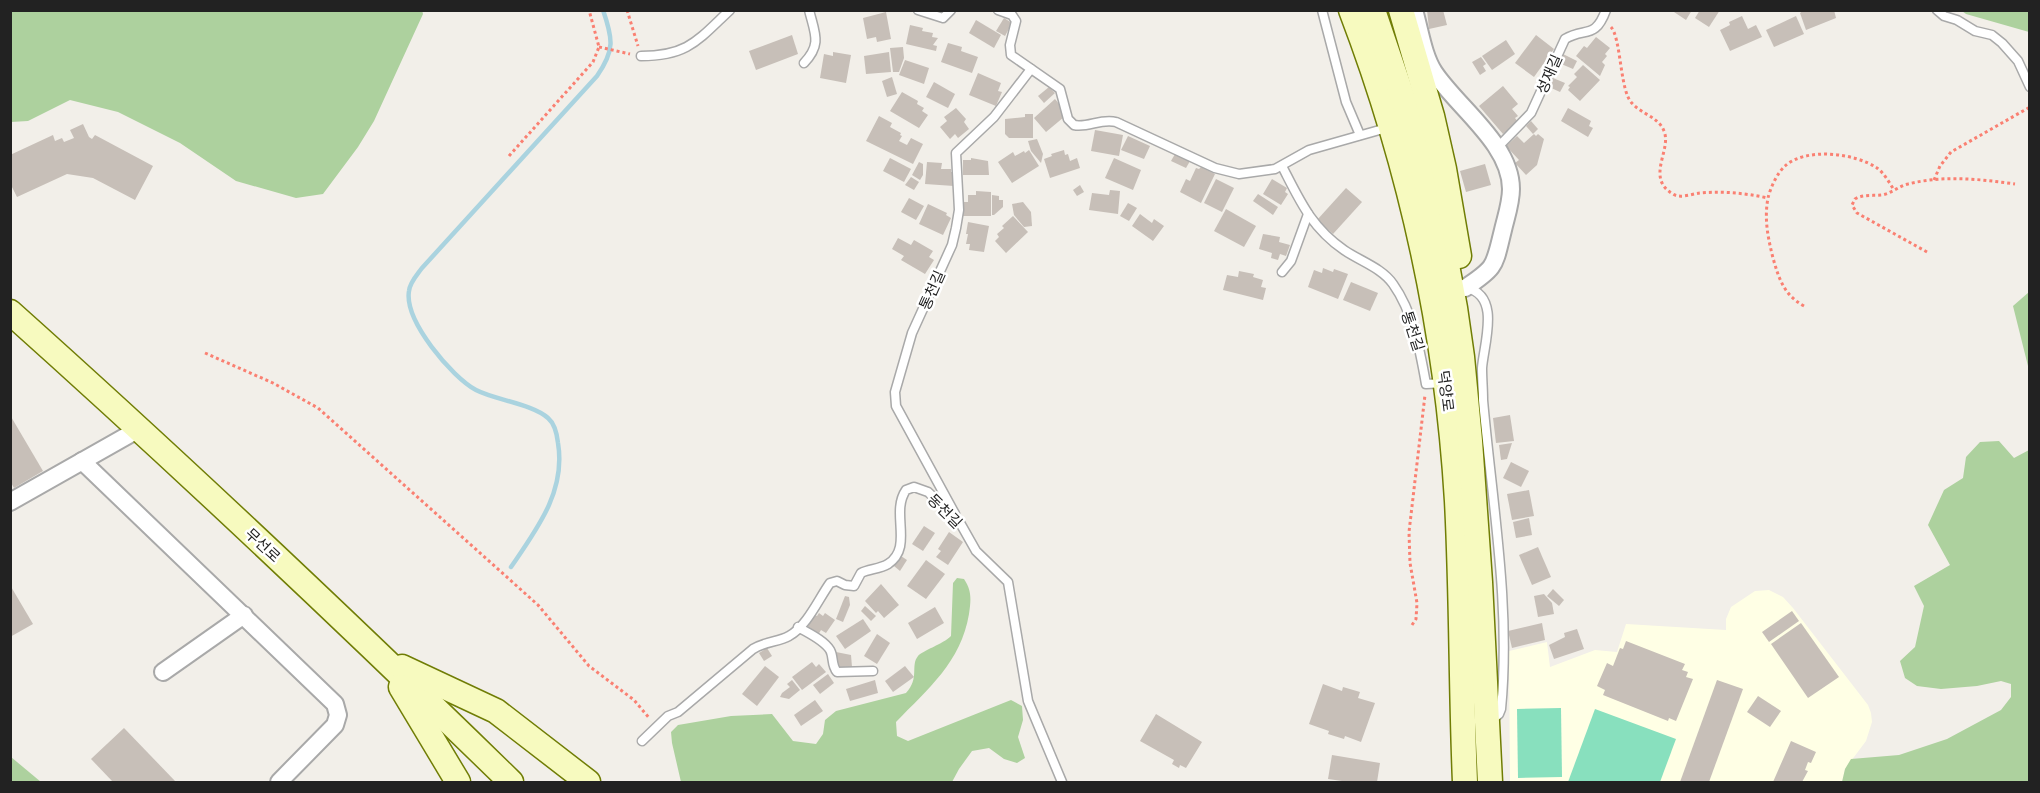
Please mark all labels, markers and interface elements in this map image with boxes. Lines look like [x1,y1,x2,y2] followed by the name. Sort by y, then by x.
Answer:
[1533,52,1565,96] street label: 성재길
[916,268,948,312] street label: 통천길
[1399,309,1427,353] street label: 통천길
[1435,369,1457,413] street label: 덕양로
[924,490,966,532] street label: 동천길
[242,525,284,565] street label: 무선로

